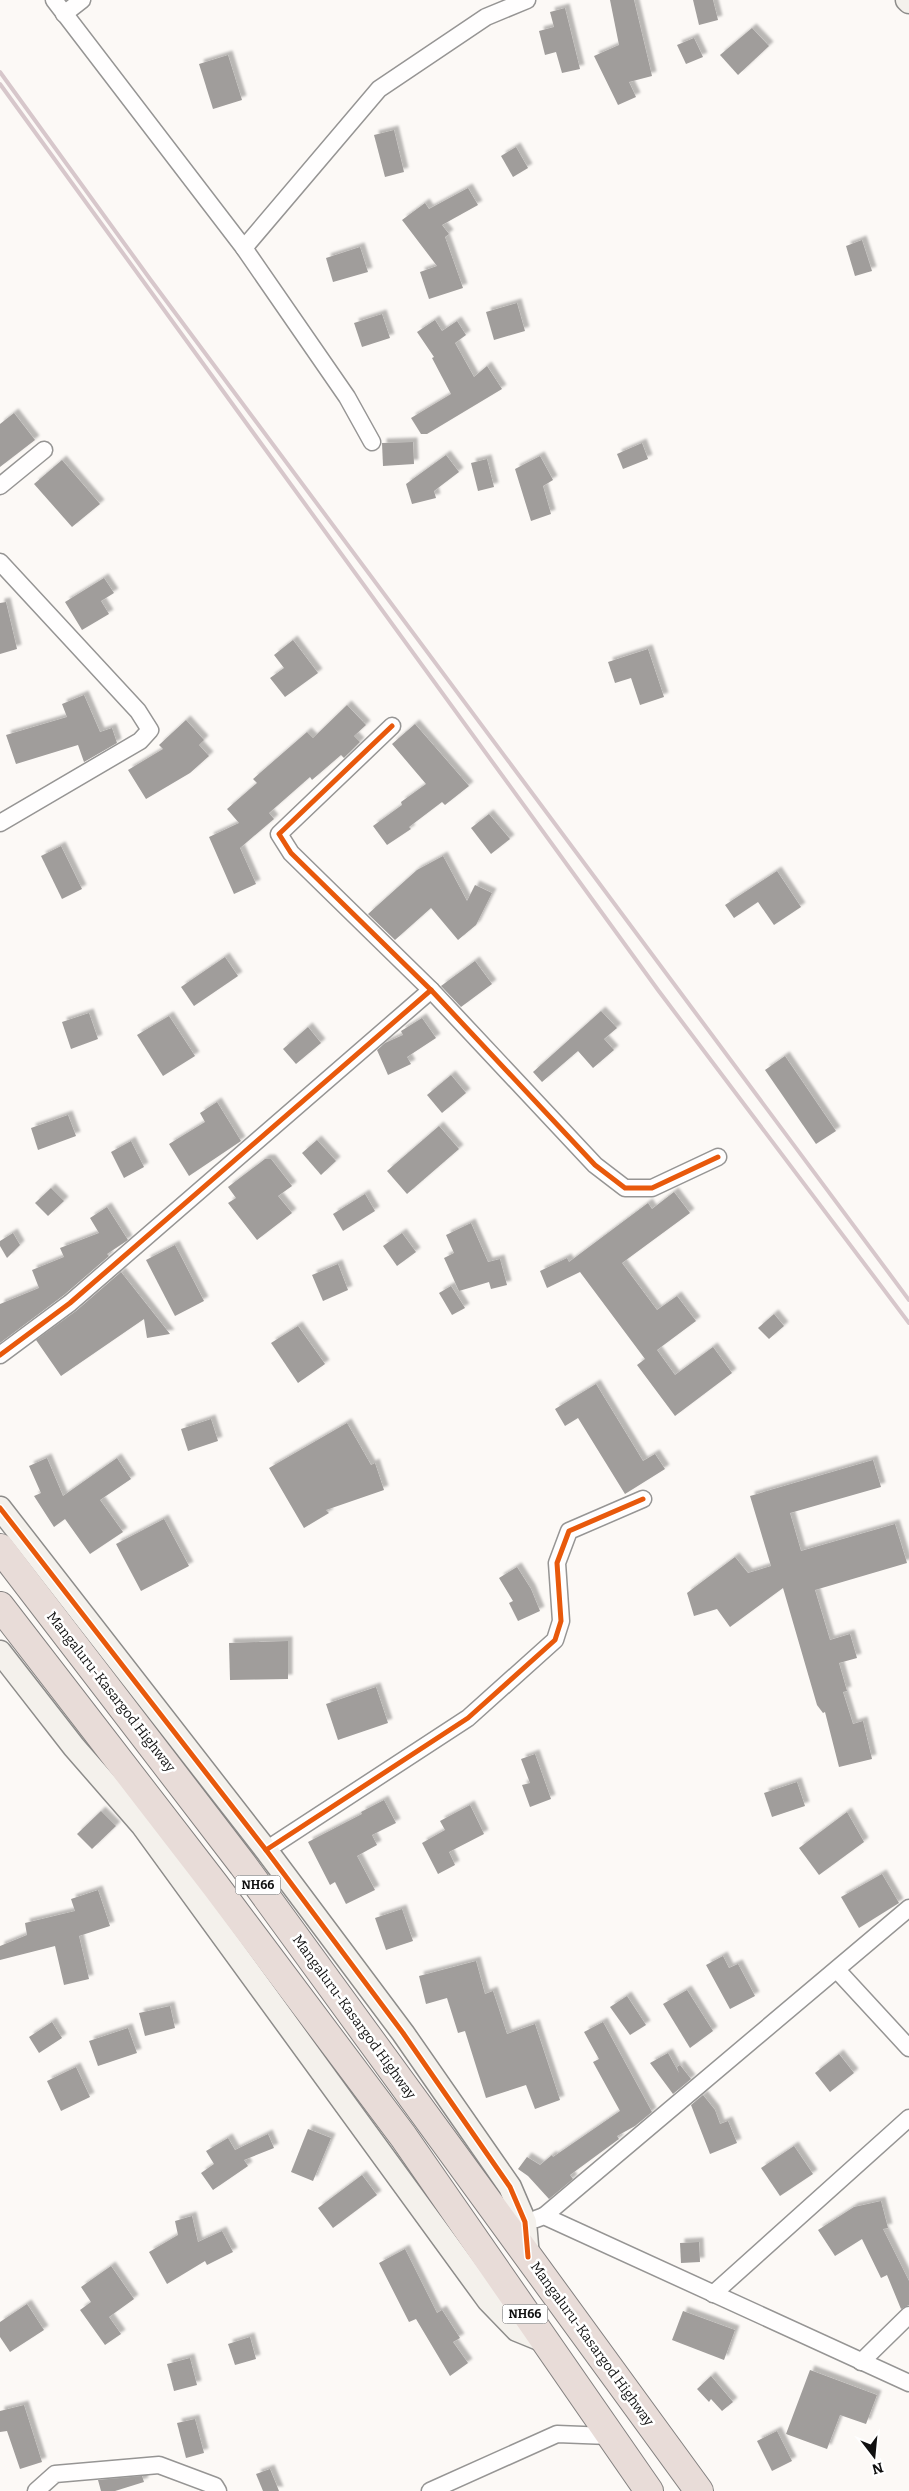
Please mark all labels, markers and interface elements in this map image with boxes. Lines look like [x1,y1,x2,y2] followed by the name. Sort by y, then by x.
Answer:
[43,1608,179,1776] street label: Mangaluru-Kasargod Highway
[236,1876,280,1894] road number: NH66
[289,1932,420,2103] street label: Mangaluru-Kasargod Highway
[527,2259,658,2430] street label: Mangaluru-Kasargod Highway
[502,2304,548,2324] road number: NH66
[849,2431,899,2481] north arrow
[870,2458,885,2478] text: N

